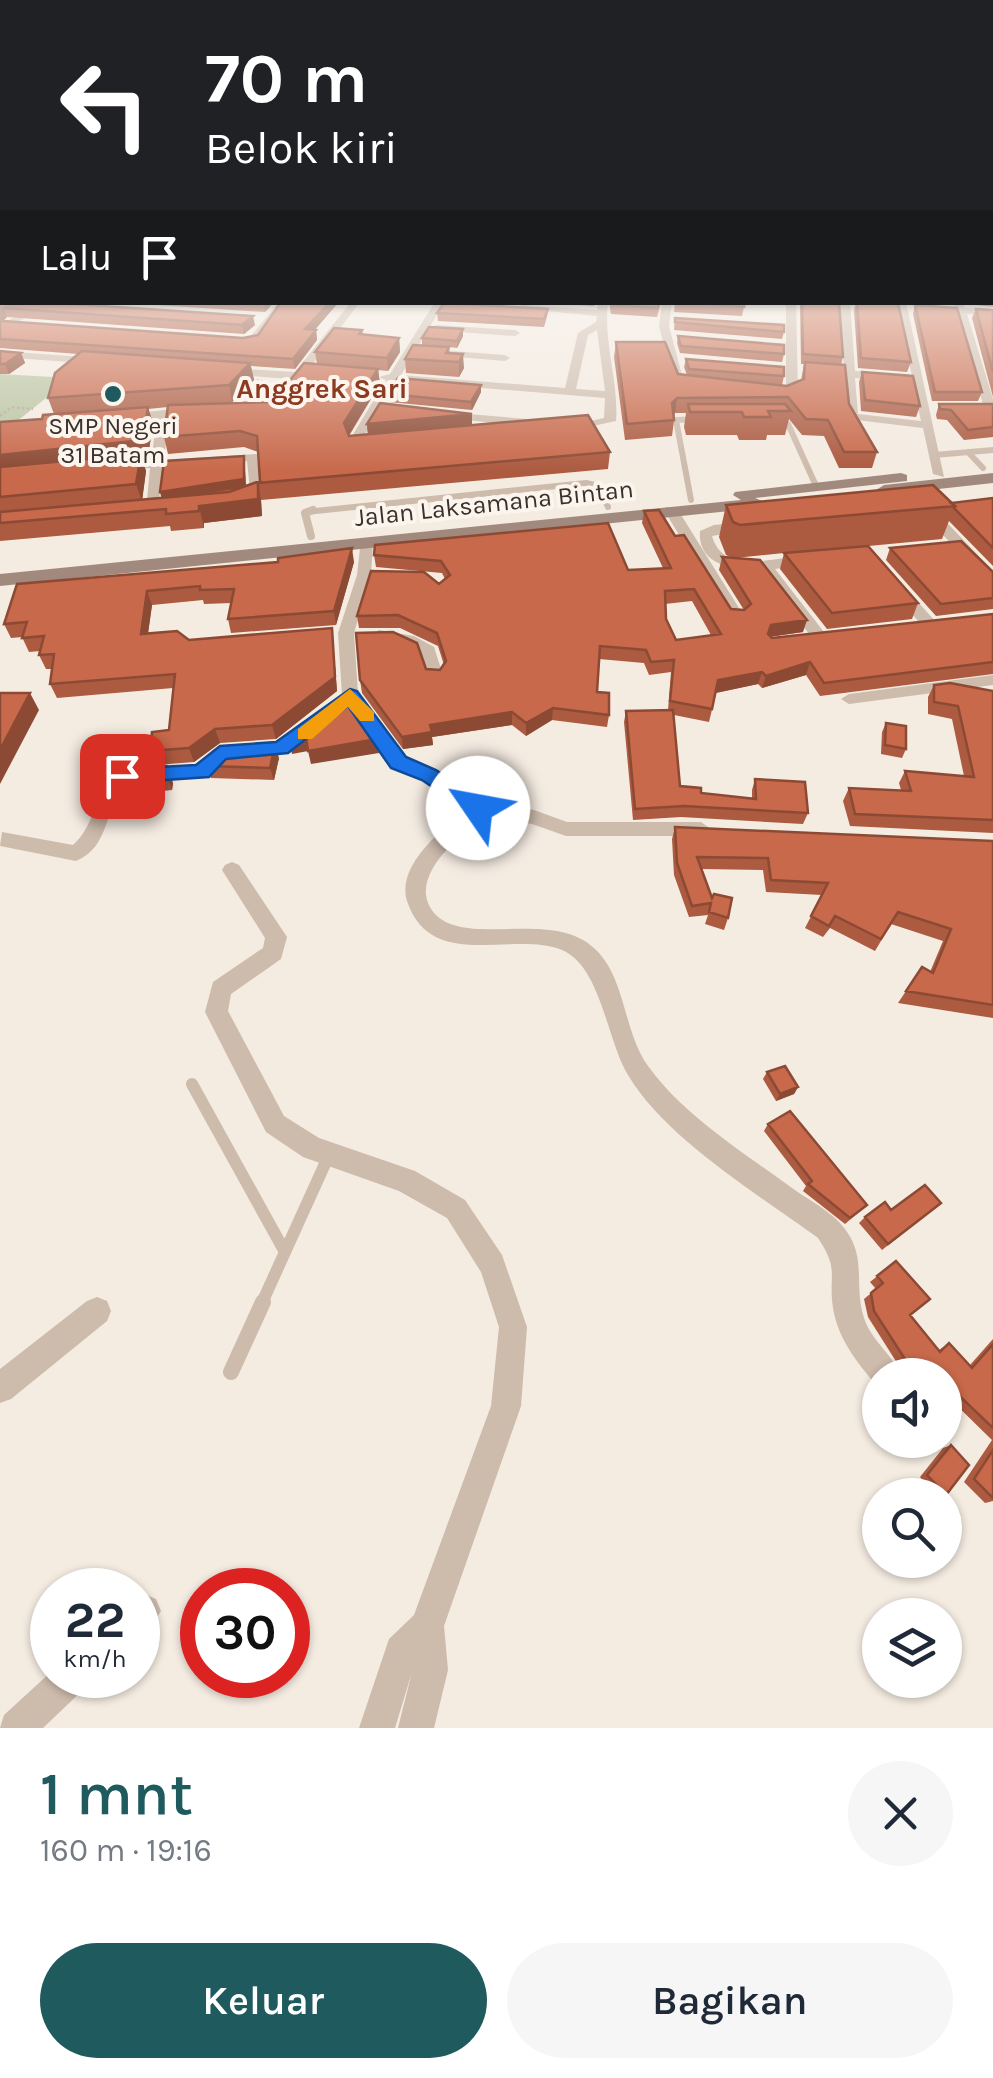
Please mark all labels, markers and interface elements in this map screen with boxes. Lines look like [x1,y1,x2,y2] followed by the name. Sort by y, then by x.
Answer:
[205,38,368,120] text: 70 m
[40,40,170,170] icon: left
[205,122,398,174] text: Belok kiri
[132,230,187,285] icon: arrive
[40,235,112,280] text: Lalu
[236,372,408,405] district label: Anggrek Sari
[102,383,124,405] marker: SMP Negeri 31 Batam
[48,411,178,469] place label: SMP Negeri 31 Batam
[353,474,635,532] street label: Jalan Laksamana Bintan
[80,734,165,819] pin
[95,749,150,804] icon: arrive
[426,756,530,860] position arrow
[862,1358,962,1698] map controls
[862,1358,962,1458] button: sound
[862,1478,962,1578] button: search
[180,1568,310,1698] speed limit sign: 30
[65,1591,125,1650] text: 22
[862,1598,962,1698] button: layers
[63,1644,127,1673] text: km/h
[40,1759,193,1829] text: 1 mnt
[848,1761,953,1866] button: close
[40,1832,212,1869] text: 160 m · 19:16
[40,1943,487,2058] button: Keluar
[507,1943,953,2058] button: Bagikan

